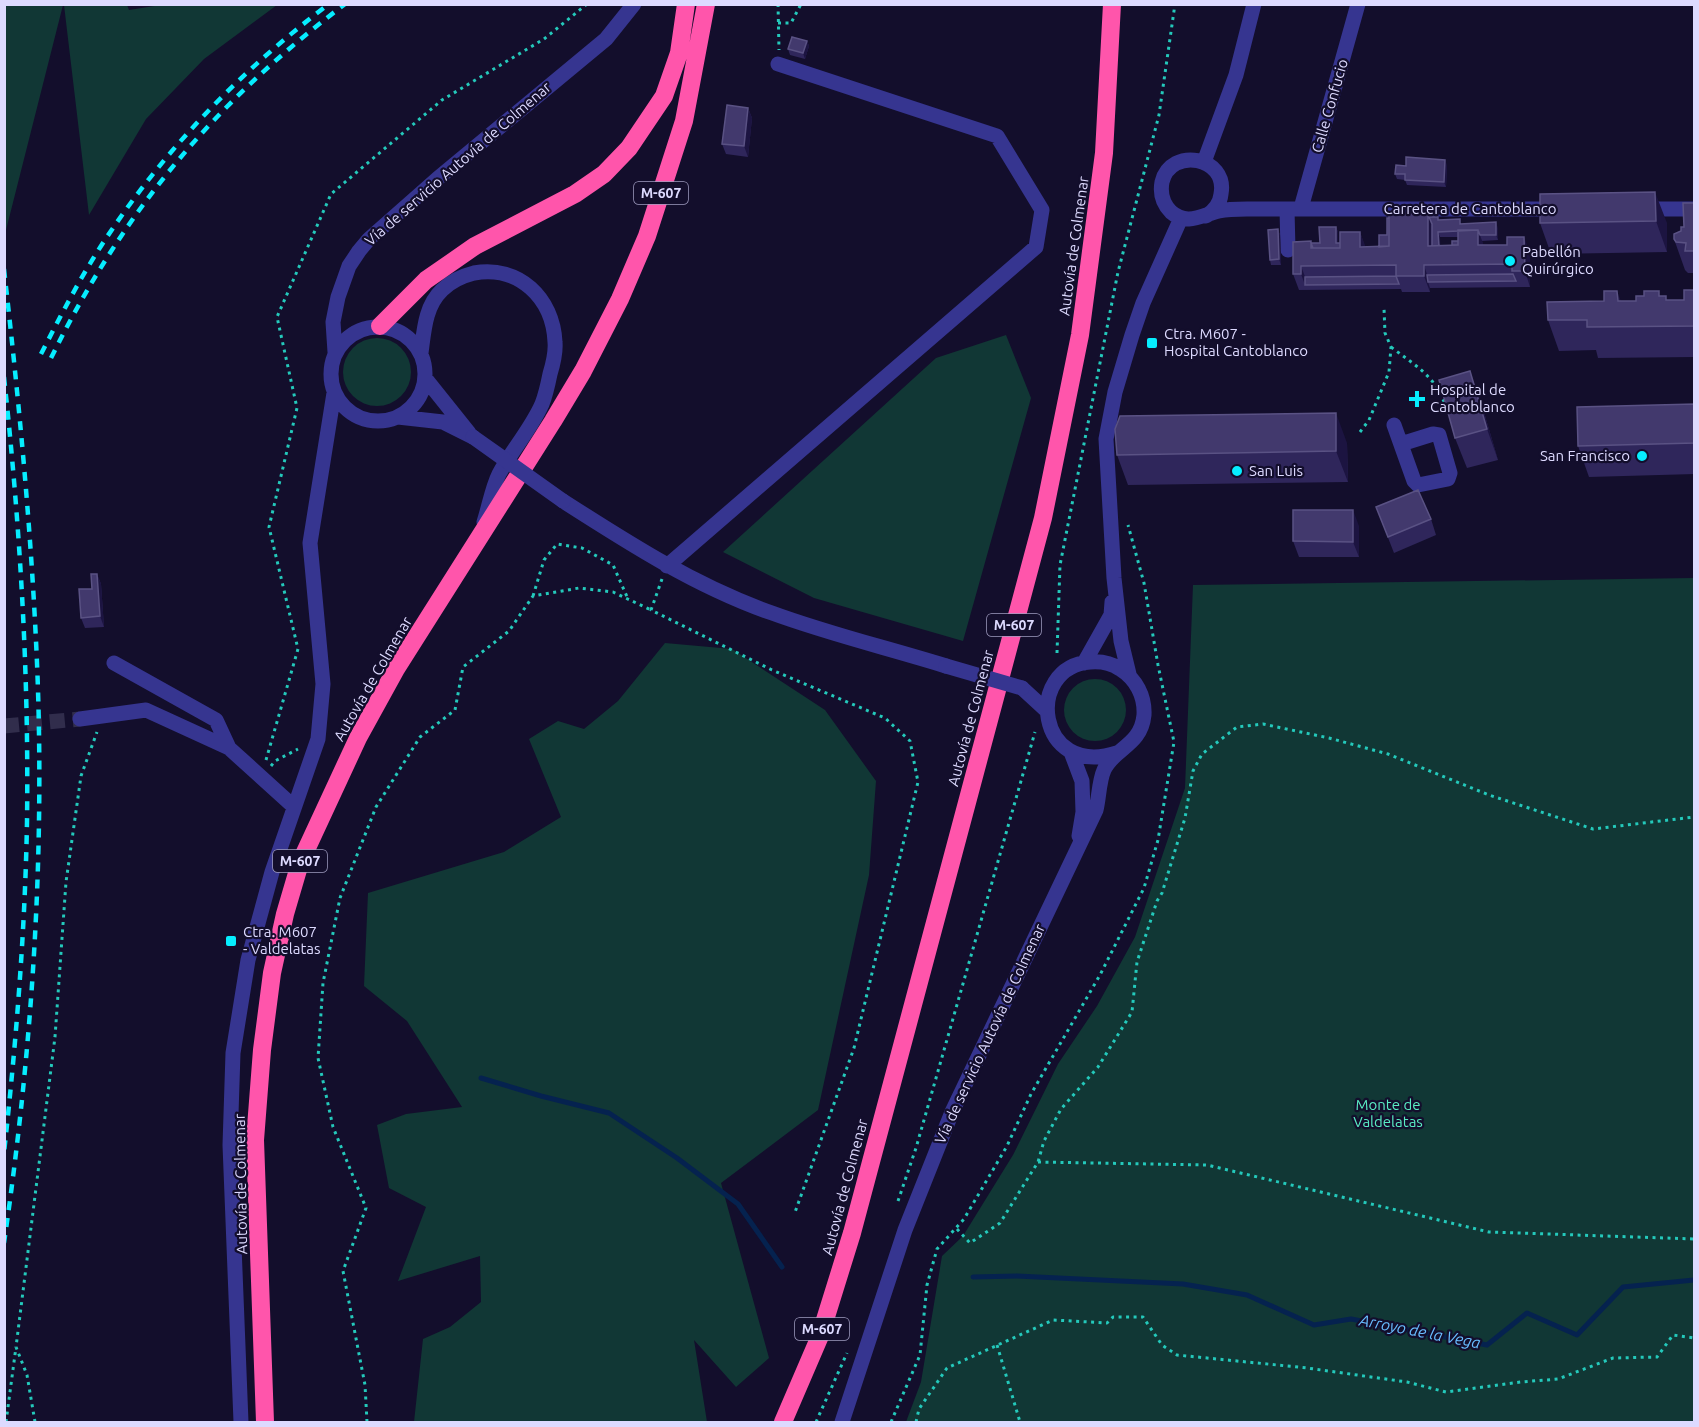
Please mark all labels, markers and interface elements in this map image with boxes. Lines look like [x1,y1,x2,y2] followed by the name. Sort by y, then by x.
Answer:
[1308,57,1351,155] street label: Calle Confucio
[361,78,554,249] street label: Vía de servicio Autovía de Colmenar
[1055,175,1092,317] street label: Autovía de Colmenar
[634,182,688,204] road number: M-607
[1384,200,1556,217] street label: Carretera de Cantoblanco
[1522,243,1594,277] place label: Pabellón Quirúrgico
[1503,254,1517,268] marker: Pabellón Quirúrgico
[1164,325,1308,359] place label: Ctra. M607 - Hospital Cantoblanco
[1145,336,1159,350] marker: Ctra. M607 - Hospital Cantoblanco
[1430,381,1515,415] place label: Hospital de Cantoblanco
[1408,390,1426,408] marker: Hospital de Cantoblanco
[1540,447,1630,464] place label: San Francisco
[1635,449,1649,463] marker: San Francisco
[1249,462,1303,479] place label: San Luis
[1230,464,1244,478] marker: San Luis
[330,613,415,744] street label: Autovía de Colmenar
[987,614,1041,636] road number: M-607
[944,647,997,788] street label: Autovía de Colmenar
[273,850,327,872] road number: M-607
[931,921,1048,1146] street label: Vía de servicio Autovía de Colmenar
[243,923,321,957] place label: Ctra. M607 - Valdelatas
[224,934,238,948] marker: Ctra. M607 - Valdelatas
[1353,1096,1423,1130] park label: Monte de Valdelatas
[231,1113,250,1254] street label: Autovía de Colmenar
[818,1116,871,1257] street label: Autovía de Colmenar
[1357,1310,1482,1352] water label: Arroyo de la Vega
[795,1318,849,1340] road number: M-607

